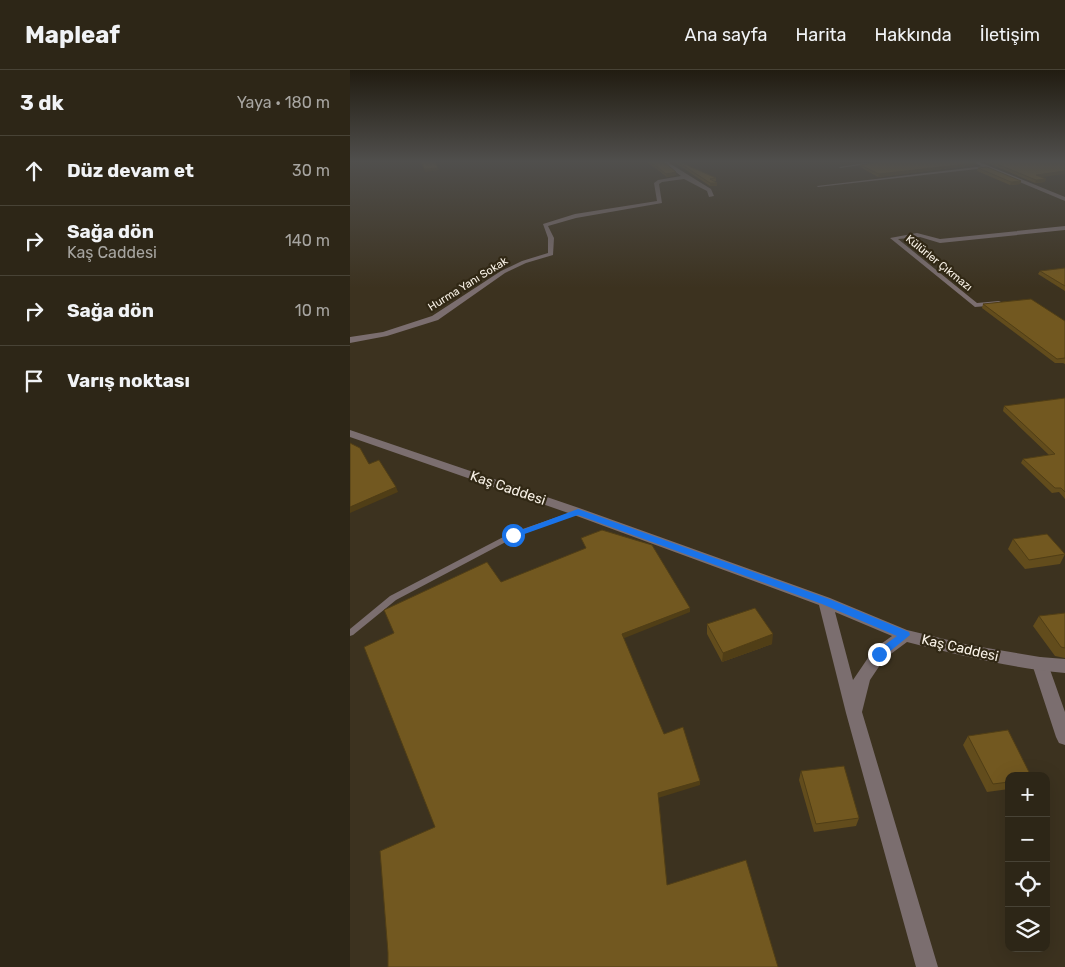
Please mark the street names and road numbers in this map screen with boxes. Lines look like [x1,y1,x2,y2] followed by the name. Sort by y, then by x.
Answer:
[903,232,975,294] street label: Külürler Çıkmazı
[426,254,511,314] street label: Hurma Yanı Sokak
[468,467,548,509] street label: Kaş Caddesi
[920,631,1000,665] street label: Kaş Caddesi

